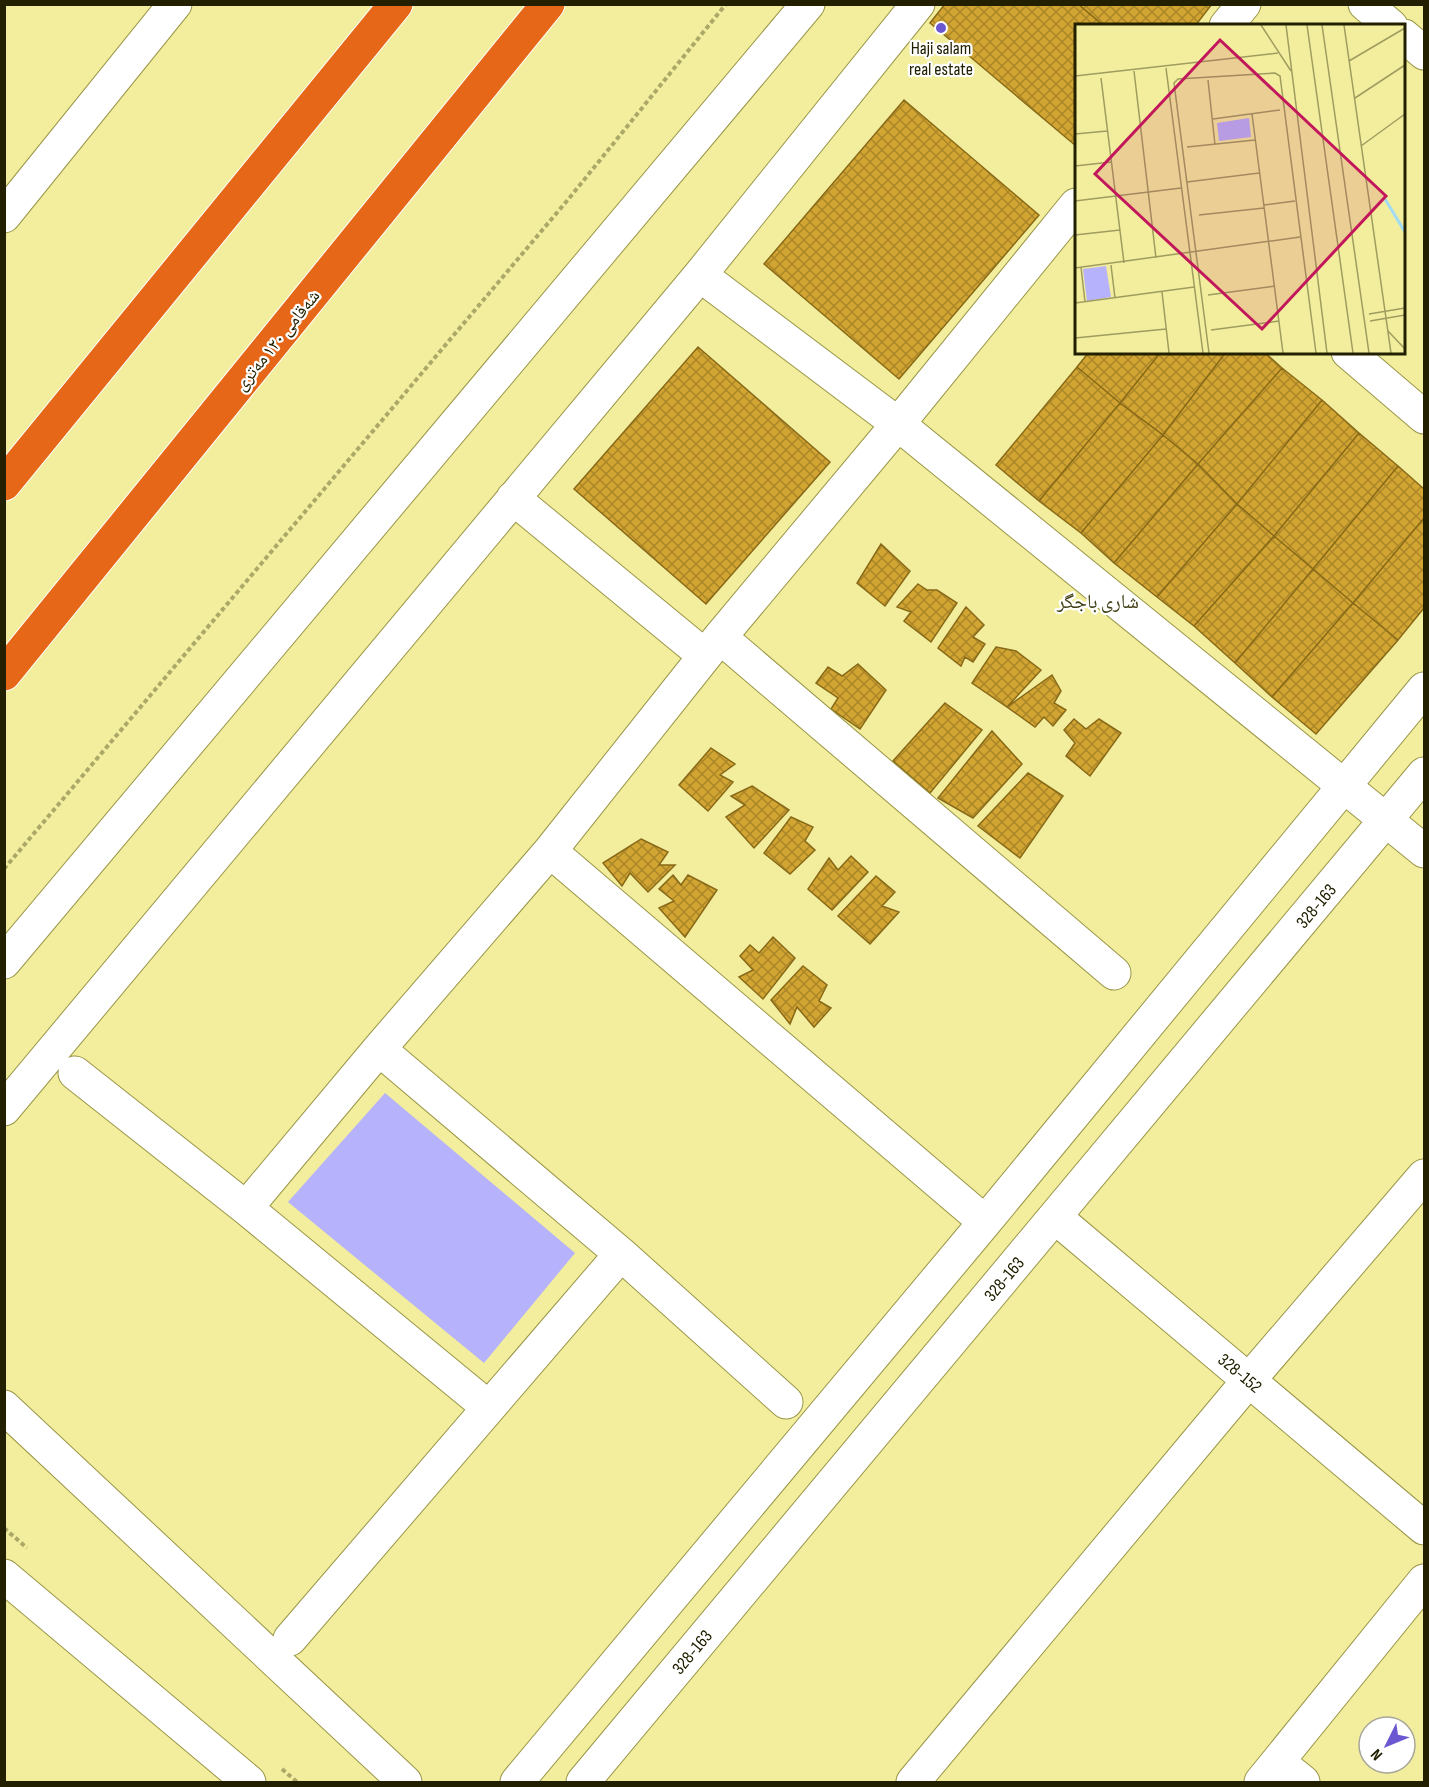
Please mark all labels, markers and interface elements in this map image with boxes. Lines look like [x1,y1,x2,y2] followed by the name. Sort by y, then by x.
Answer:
[934,21,948,35] marker: Haji salam real estate
[1075,24,1405,354] inset map
[909,38,973,80] place label: Haji salam real estate
[230,286,324,395] street label: شەقامی ١٢٠ مەتری
[1056,590,1139,614] district label: شاری باجگر
[1292,880,1341,933] street label: 328-163
[980,1253,1029,1306] street label: 328-163
[1214,1349,1266,1398] street label: 328-152
[668,1626,717,1679] street label: 328-163
[1357,1715,1417,1775] north arrow
[1367,1745,1387,1764] text: N

